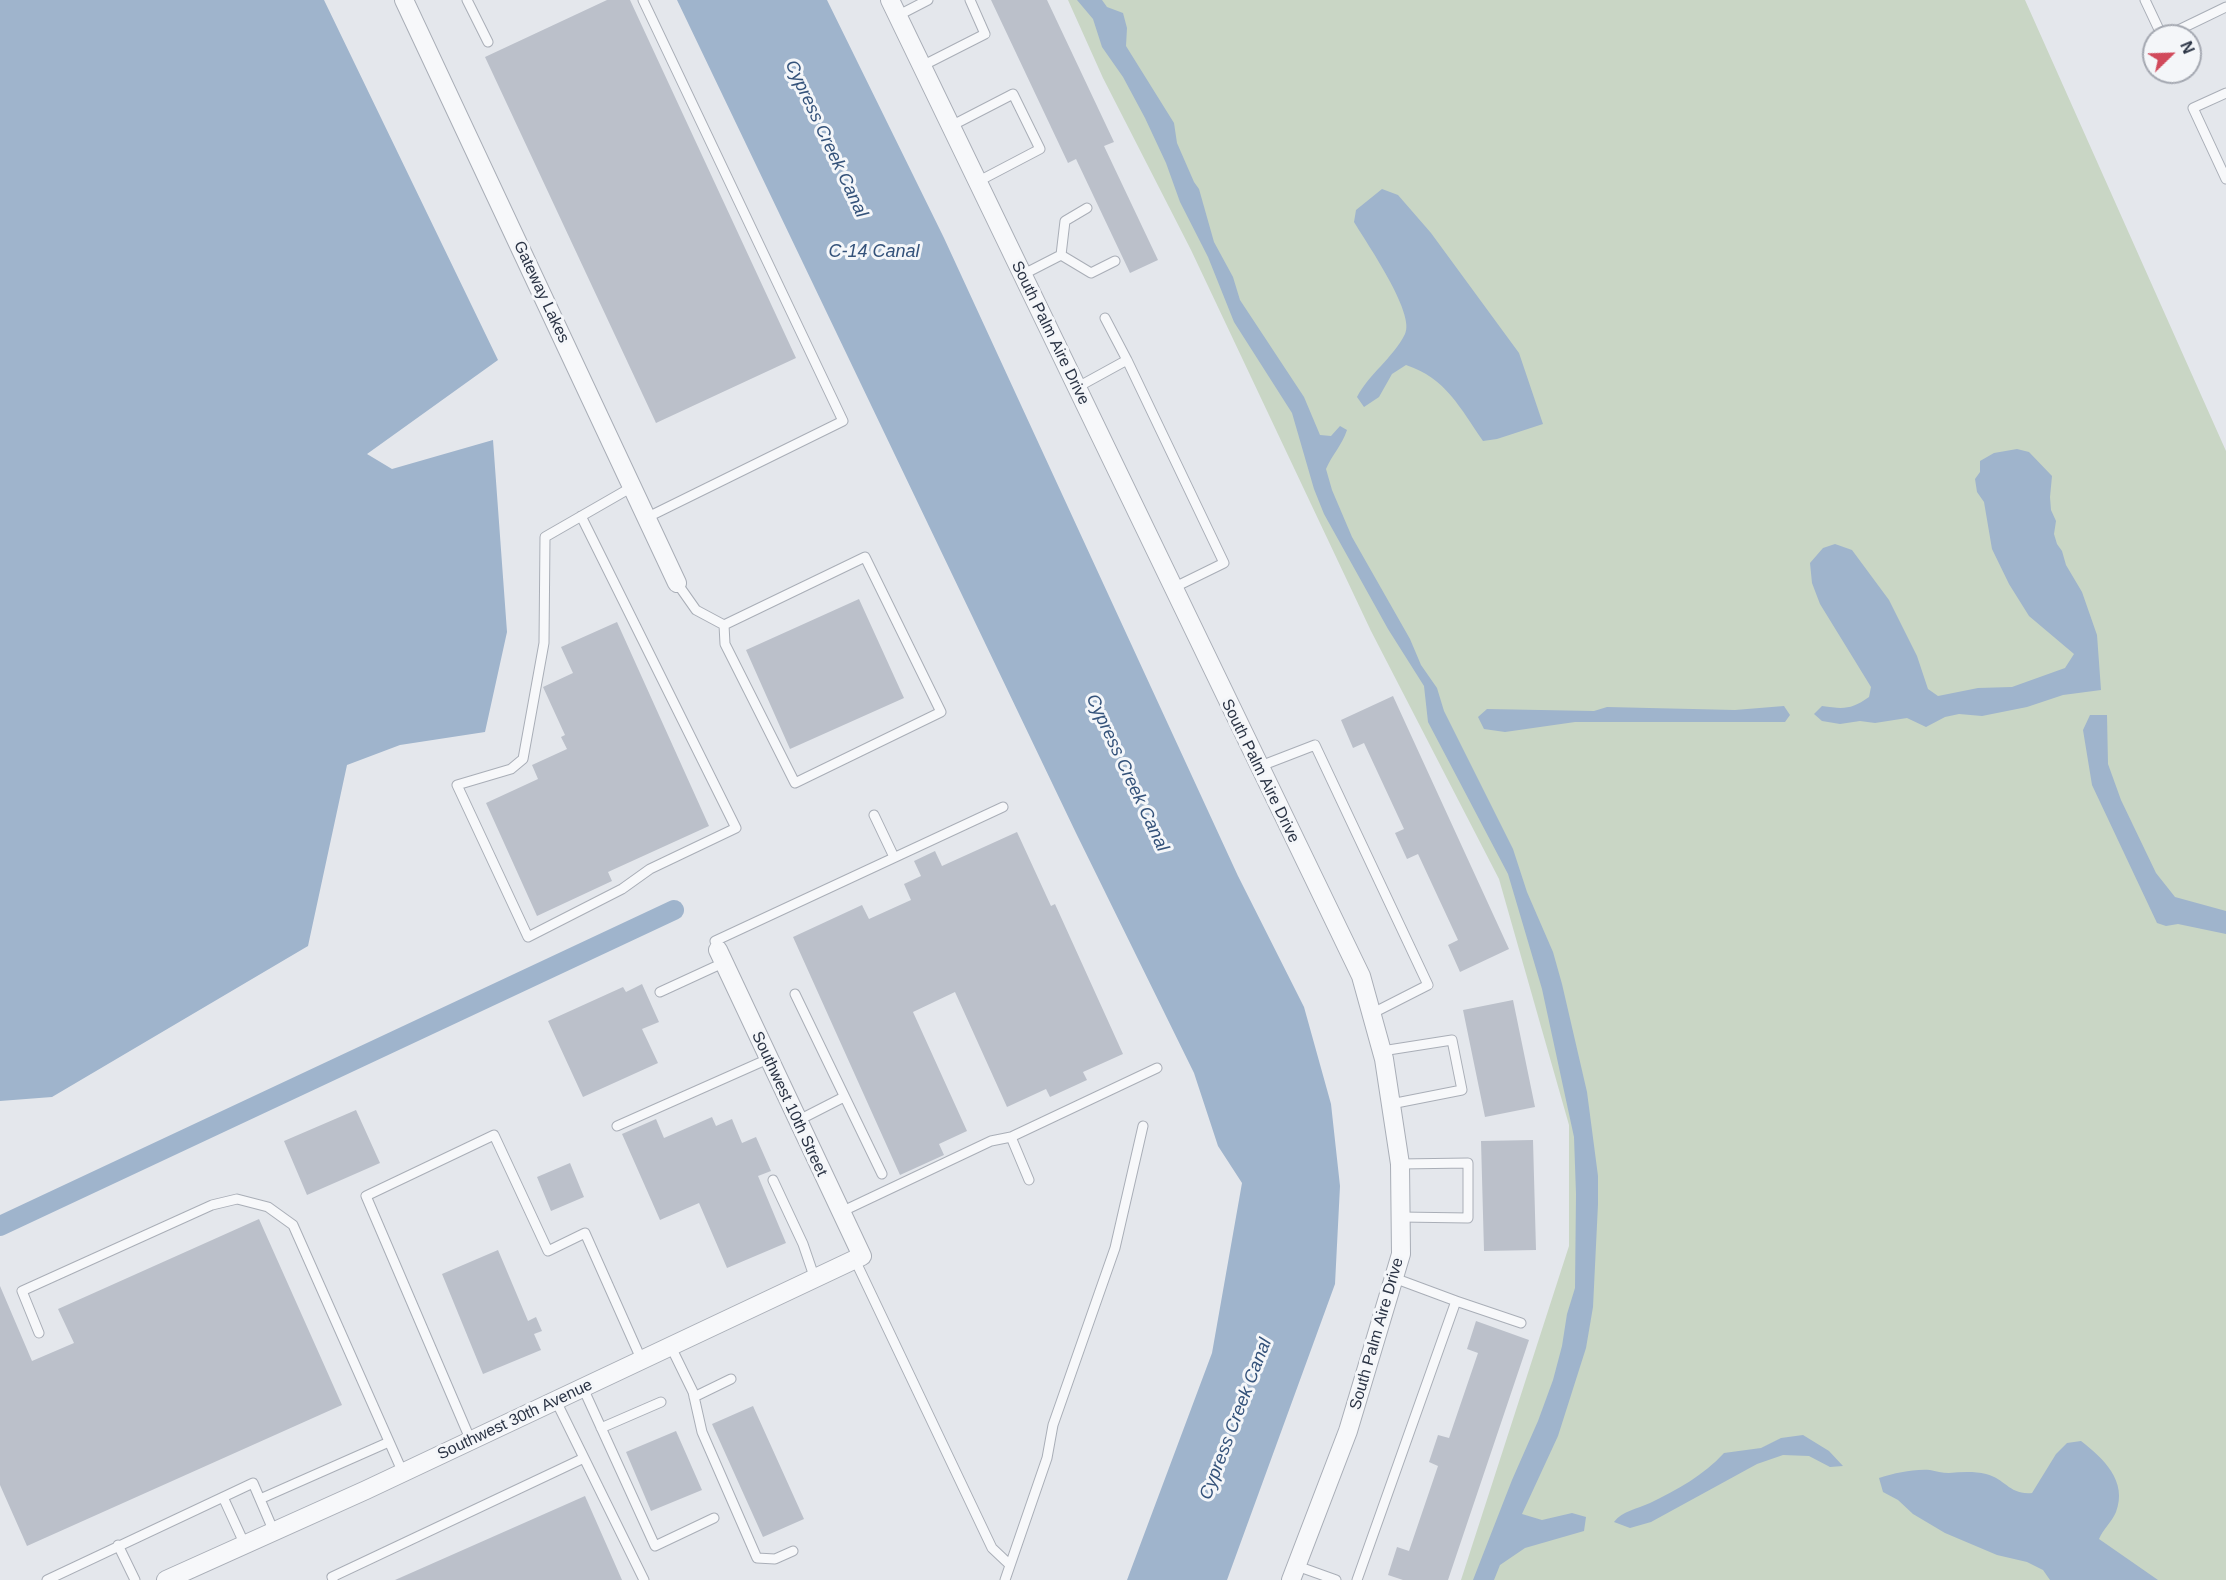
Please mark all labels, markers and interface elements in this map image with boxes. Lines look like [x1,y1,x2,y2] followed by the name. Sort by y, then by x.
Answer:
[2142,24,2202,84] north arrow
[2177,39,2197,56] text: N
[780,57,872,221] water label: Cypress Creek Canal
[509,238,573,346] street label: Gateway Lakes
[828,241,920,263] water label: C-14 Canal
[1007,258,1093,408] street label: South Palm Aire Drive
[1081,691,1173,855] water label: Cypress Creek Canal
[1217,696,1303,846] street label: South Palm Aire Drive
[747,1029,831,1179] street label: Southwest 10th Street
[1346,1256,1408,1412] street label: South Palm Aire Drive
[1195,1335,1277,1503] water label: Cypress Creek Canal
[434,1376,596,1464] street label: Southwest 30th Avenue

